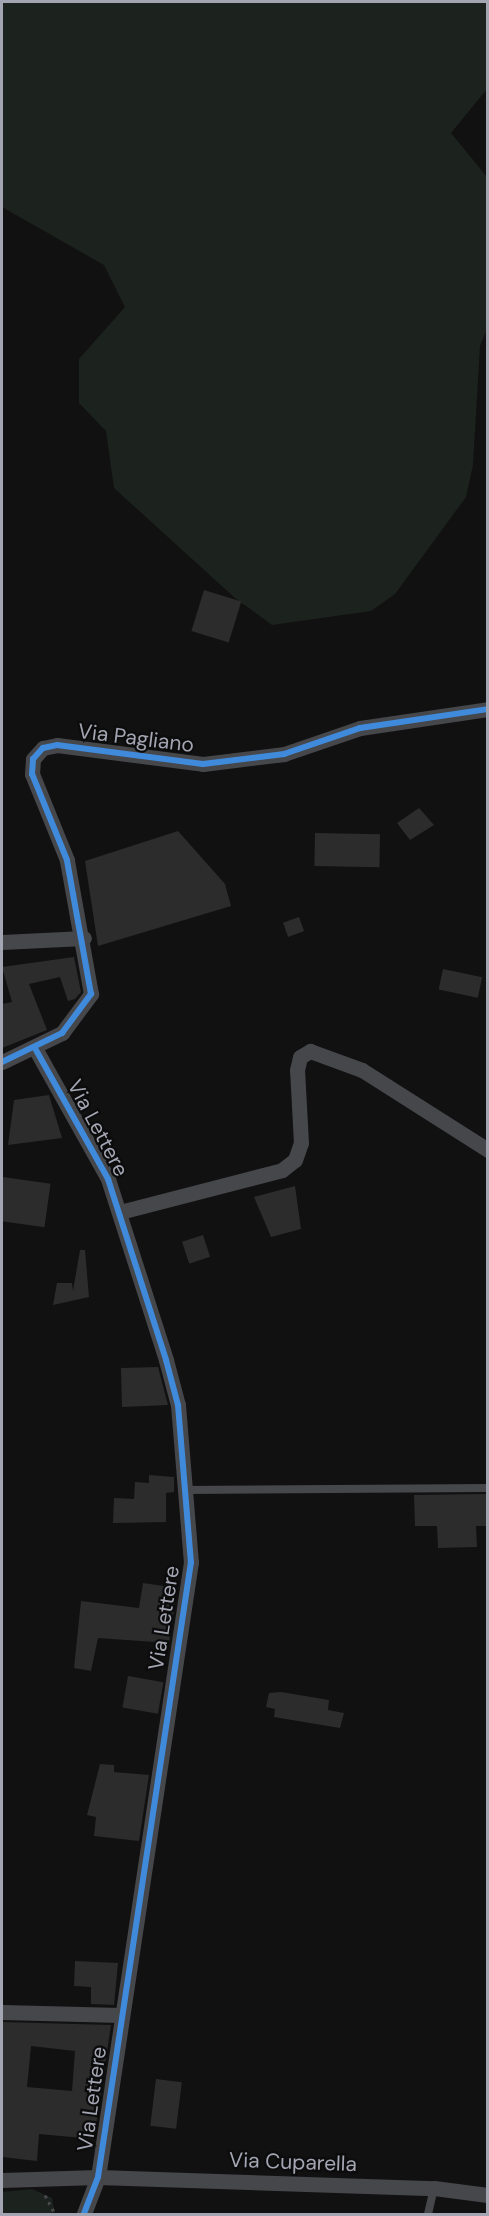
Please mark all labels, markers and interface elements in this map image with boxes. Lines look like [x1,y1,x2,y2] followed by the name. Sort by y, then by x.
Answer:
[77,718,195,758] street label: Via Pagliano
[62,1075,134,1181] street label: Via Lettere
[143,1564,185,1672] street label: Via Lettere
[72,2045,112,2153] street label: Via Lettere
[229,2147,357,2177] street label: Via Cuparella

